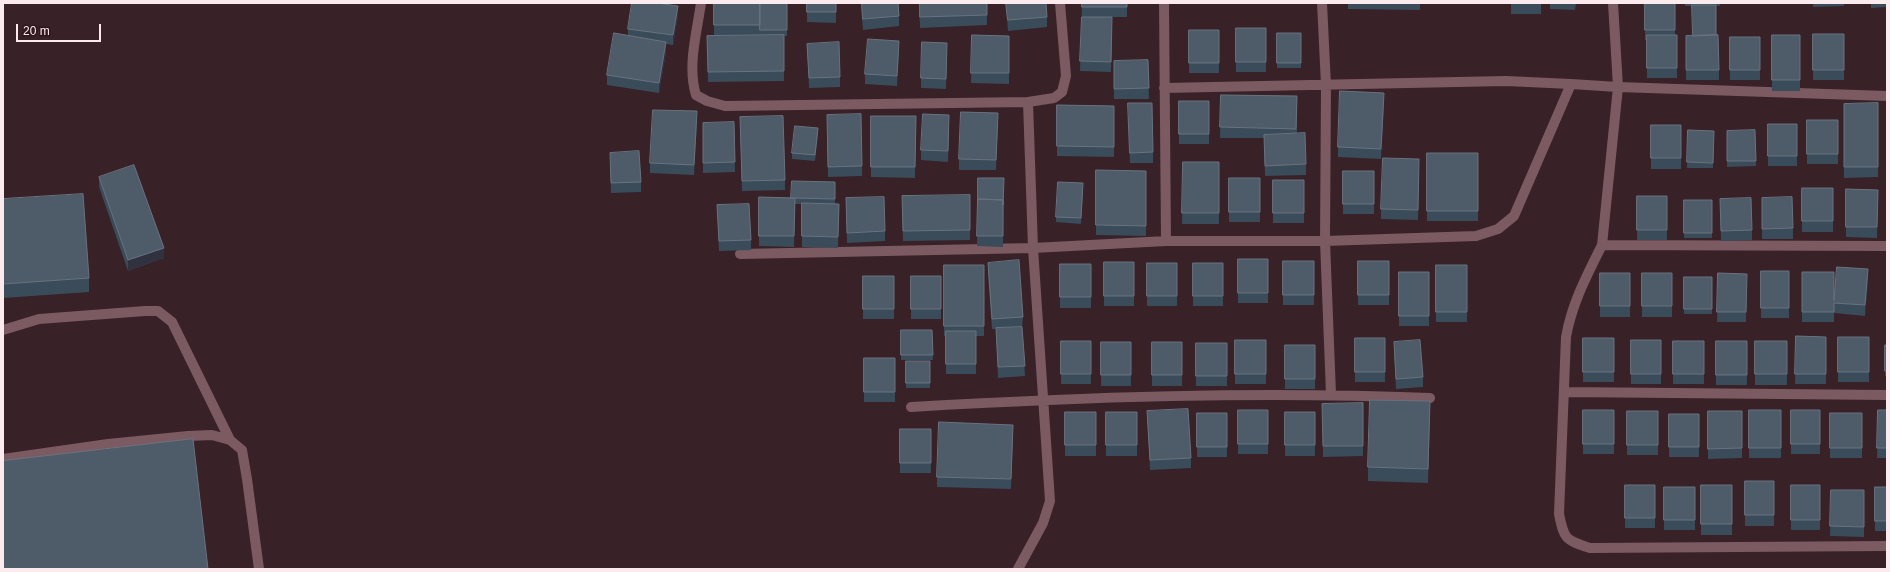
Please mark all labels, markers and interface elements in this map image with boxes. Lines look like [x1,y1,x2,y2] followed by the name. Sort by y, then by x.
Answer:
[18,16,103,42] scale bar
[23,24,50,38] text: 20 m

